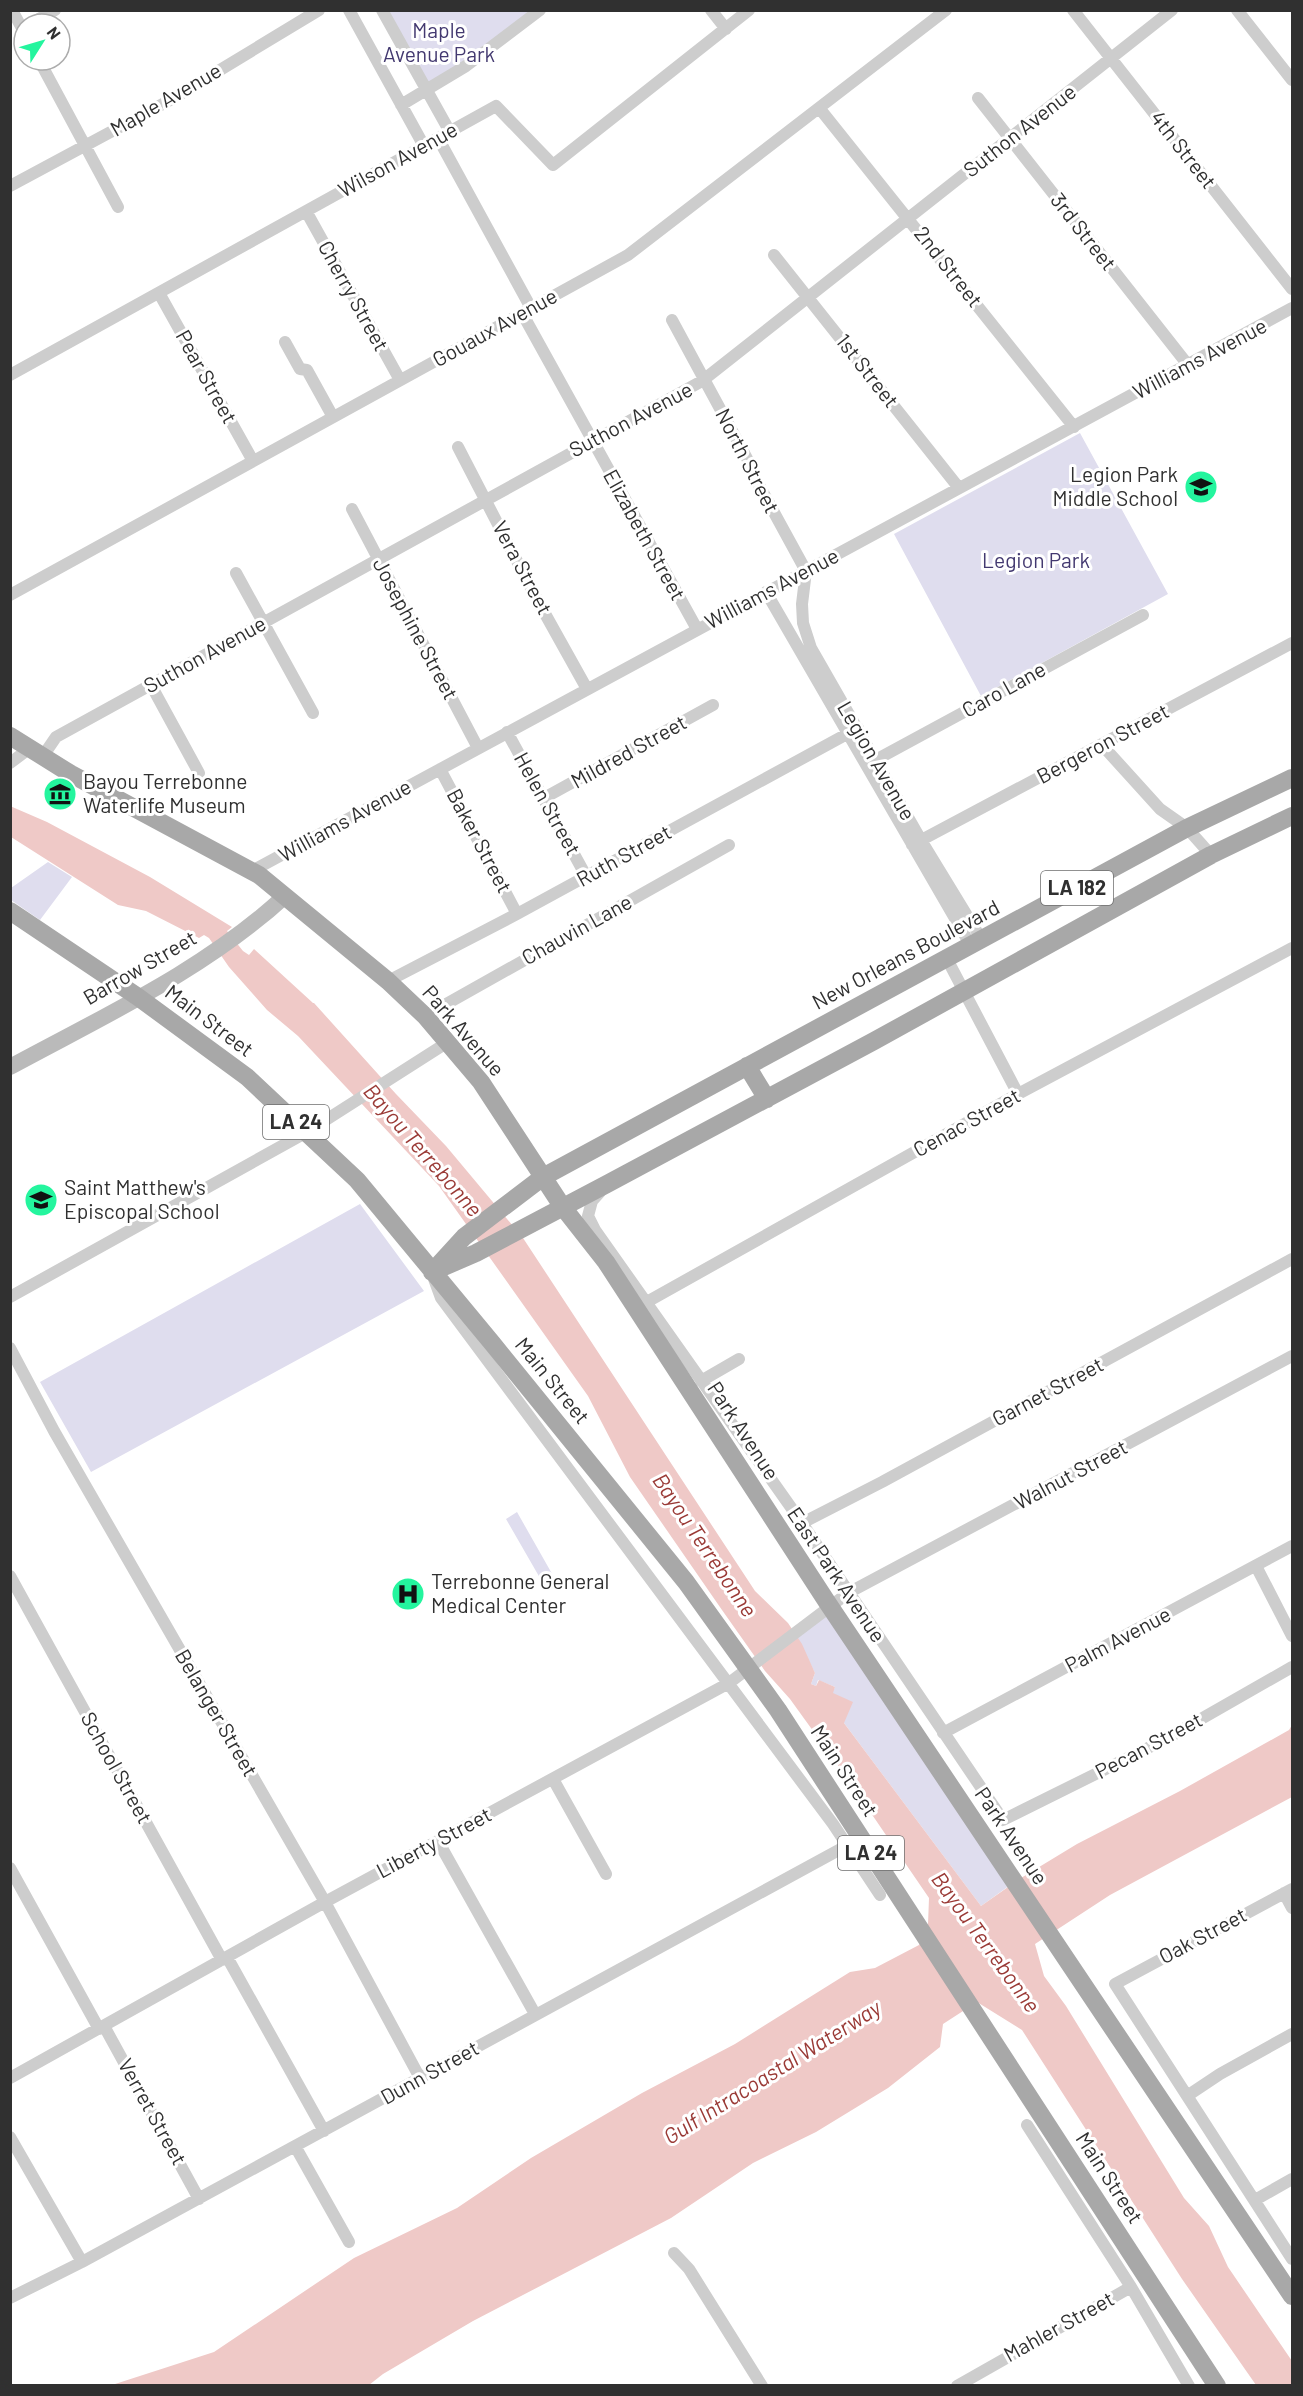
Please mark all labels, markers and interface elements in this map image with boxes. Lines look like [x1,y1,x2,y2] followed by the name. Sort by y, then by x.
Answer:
[12,12,72,72] north arrow
[383,17,495,66] park label: Maple Avenue Park
[44,23,65,43] text: N
[105,57,225,141] street label: Maple Avenue
[958,78,1080,182] street label: Suthon Avenue
[1146,105,1222,193] street label: 4th Street
[333,116,461,202] street label: Wilson Avenue
[1046,187,1122,275] street label: 3rd Street
[910,221,988,311] street label: 2nd Street
[314,236,395,355] street label: Cherry Street
[428,282,561,371] street label: Gouaux Avenue
[1128,312,1270,403] street label: Williams Avenue
[171,325,243,427] street label: Pear Street
[832,328,905,412] street label: 1st Street
[564,376,696,462] street label: Suthon Avenue
[711,404,785,517] street label: North Street
[1052,461,1178,510] place label: Legion Park Middle School
[599,464,692,604] street label: Elizabeth Street
[1183,469,1219,505] school or university icon: Legion Park Middle School
[488,516,558,618] street label: Vera Street
[700,542,842,633] street label: Williams Avenue
[982,547,1090,572] park label: Legion Park
[368,553,464,703] street label: Josephine Street
[139,610,270,698] street label: Suthon Avenue
[957,656,1049,722] street label: Caro Lane
[833,696,921,824] street label: Legion Avenue
[1032,697,1173,788] street label: Bergeron Street
[566,709,690,793] street label: Mildred Street
[510,747,587,859] street label: Helen Street
[83,768,247,817] place label: Bayou Terrebonne Waterlife Museum
[274,773,415,866] street label: Williams Avenue
[42,776,78,812] museum icon: Bayou Terrebonne Waterlife Museum
[442,784,518,897] street label: Baker Street
[571,818,675,891] street label: Ruth Street
[1041,871,1113,905] road number: LA 182
[517,888,636,969] street label: Chauvin Lane
[807,894,1003,1014] street label: New Orleans Boulevard
[78,924,200,1009] street label: Barrow Street
[161,979,259,1061] street label: Main Street
[418,979,510,1081] street label: Park Avenue
[359,1078,489,1221] water label: Bayou Terrebonne
[908,1082,1024,1161] street label: Cenac Street
[263,1105,329,1139] road number: LA 24
[64,1174,219,1223] place label: Saint Matthew's Episcopal School
[23,1182,59,1218] school or university icon: Saint Matthew's Episcopal School
[511,1332,596,1428] street label: Main Street
[987,1351,1107,1430] street label: Garnet Street
[703,1376,785,1484] street label: Park Avenue
[1009,1433,1131,1514] street label: Walnut Street
[648,1468,763,1621] water label: Bayou Terrebonne
[783,1502,892,1646] street label: East Park Avenue
[431,1568,609,1617] place label: Terrebonne General Medical Center
[390,1576,426,1612] hospital icon: Terrebonne General Medical Center
[1060,1600,1174,1677] street label: Palm Avenue
[171,1644,264,1780] street label: Belanger Street
[1090,1706,1206,1783] street label: Pecan Street
[76,1707,158,1827] street label: School Street
[806,1720,884,1821] street label: Main Street
[971,1782,1054,1889] street label: Park Avenue
[372,1801,495,1882] street label: Liberty Street
[838,1836,904,1870] road number: LA 24
[927,1866,1047,2017] water label: Bayou Terrebonne
[1154,1901,1250,1968] street label: Oak Street
[658,1993,886,2149] water label: Gulf Intracoastal Waterway
[376,2035,483,2109] street label: Dunn Street
[114,2054,193,2169] street label: Verret Street
[1071,2127,1149,2228] street label: Main Street
[999,2285,1118,2366] street label: Mahler Street

